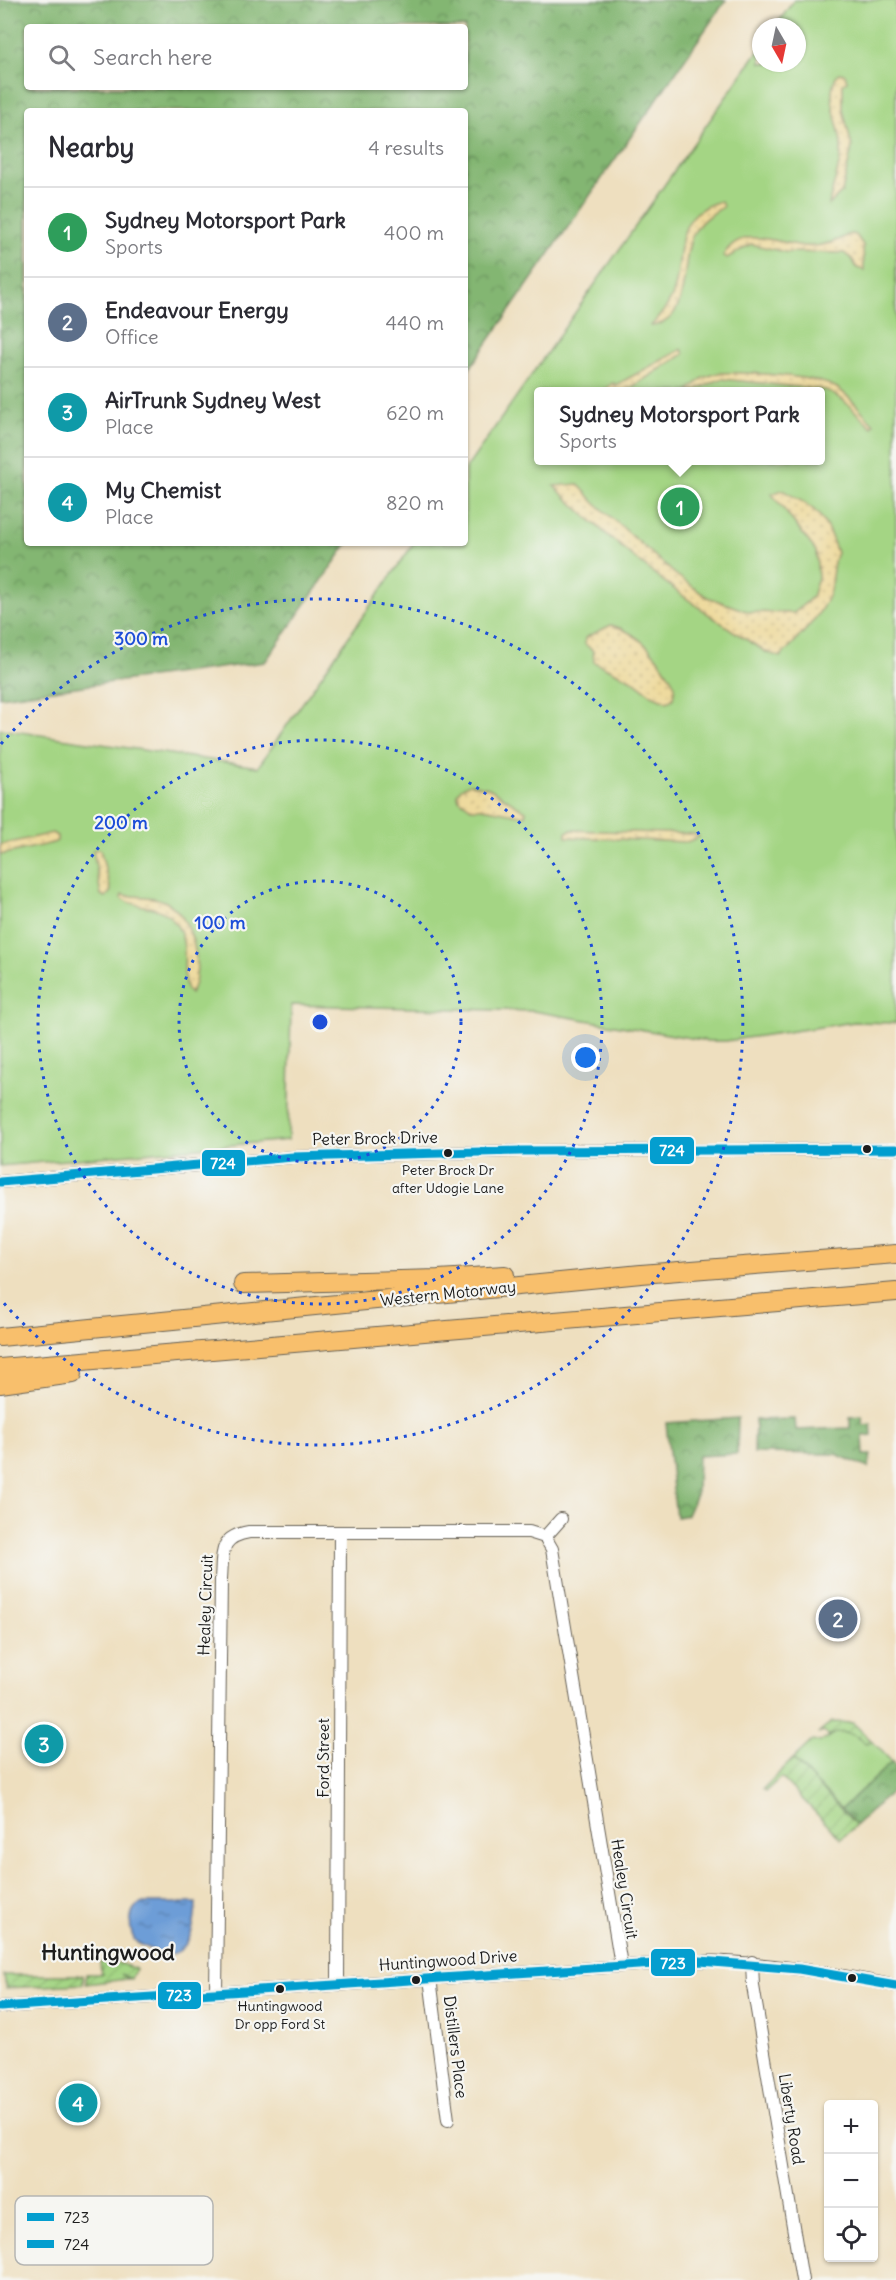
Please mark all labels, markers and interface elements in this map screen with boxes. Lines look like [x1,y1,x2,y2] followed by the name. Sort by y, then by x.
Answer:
[752,18,806,72] north arrow
[24,24,468,90] search box
[45,41,78,74] icon: search
[93,43,212,71] text: Search here
[48,131,134,164] text: Nearby
[368,135,444,160] text: 4 results
[105,206,346,234] text: Sydney Motorsport Park
[64,220,71,245] text: 1
[384,220,444,245] text: 400 m
[105,234,163,259] text: Sports
[105,296,289,324] text: Endeavour Energy
[62,310,73,335] text: 2
[385,310,444,335] text: 440 m
[105,324,159,349] text: Office
[105,386,321,414] text: AirTrunk Sydney West
[534,387,825,465] popup
[62,400,73,425] text: 3
[386,400,444,425] text: 620 m
[559,400,800,428] text: Sydney Motorsport Park
[105,414,153,439] text: Place
[559,428,617,453] text: Sports
[105,476,221,504] text: My Chemist
[660,484,700,530] pin: 1
[62,490,73,515] text: 4
[386,490,444,515] text: 820 m
[105,504,153,529] text: Place
[114,627,168,650] text: 300 m
[94,811,148,834] text: 200 m
[195,911,246,934] text: 100 m
[310,1012,330,1032] centre of rings
[571,1043,600,1072] your location
[312,1127,438,1149] street label: Peter Brock Drive
[649,1136,695,1165] line badge: 724
[659,1140,685,1160] text: 724
[861,1143,873,1155] unlabelled marker
[442,1147,454,1159] marker: Peter Brock Dr after Udogie Lane
[201,1149,246,1177] line badge: 724
[210,1153,236,1173] text: 724
[392,1161,504,1197] place label: Peter Brock Dr after Udogie Lane
[379,1276,517,1310] street label: Western Motorway
[193,1553,217,1656] street label: Healey Circuit
[818,1596,858,1642] pin: 2
[313,1718,333,1798] street label: Ford Street
[24,1722,63,1766] pin: 3
[607,1837,643,1941] street label: Healey Circuit
[41,1938,175,1966] district label: Huntingwood
[378,1945,518,1975] street label: Huntingwood Drive
[650,1948,696,1977] line badge: 723
[660,1953,686,1973] text: 723
[846,1972,858,1984] unlabelled marker
[410,1974,422,1986] unlabelled marker
[157,1981,202,2010] line badge: 723
[274,1983,286,1995] marker: Huntingwood Dr opp Ford St
[166,1985,192,2005] text: 723
[440,1994,472,2100] street label: Distillers Place
[235,1997,326,2033] place label: Huntingwood Dr opp Ford St
[775,2072,809,2166] street label: Liberty Road
[58,2080,98,2126] pin: 4
[824,2100,878,2262] map controls
[824,2100,878,2154] button: +
[824,2154,878,2208] button: −
[15,2196,213,2265] legend
[64,2207,90,2227] text: 723
[824,2208,878,2262] button: locate
[64,2234,90,2254] text: 724

